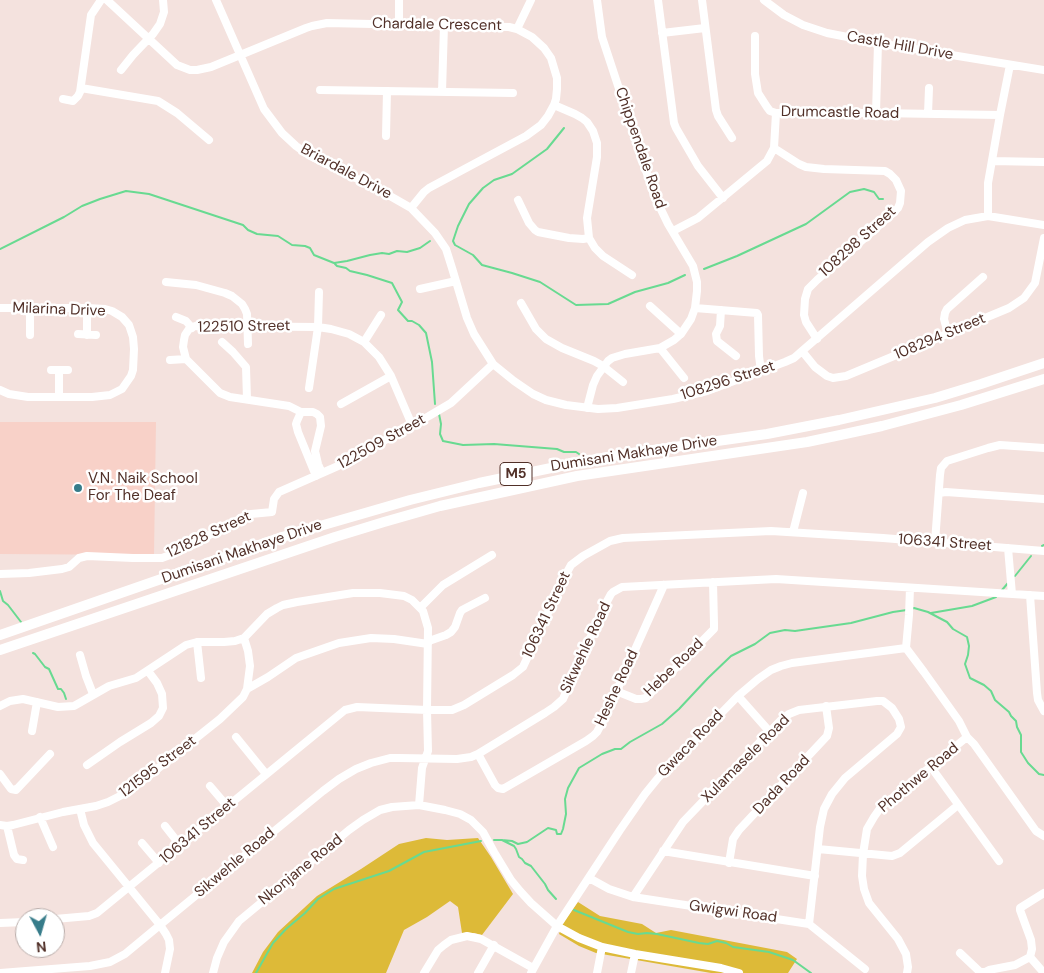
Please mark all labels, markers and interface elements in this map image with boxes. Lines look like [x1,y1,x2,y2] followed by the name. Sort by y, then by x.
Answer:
[372,15,502,35] street label: Chardale Crescent
[845,28,955,64] street label: Castle Hill Drive
[611,85,669,211] street label: Chippendale Road
[781,103,899,123] street label: Drumcastle Road
[297,140,395,204] street label: Briardale Drive
[816,203,900,281] street label: 108298 Street
[12,299,106,321] street label: Milarina Drive
[892,310,988,364] street label: 108294 Street
[198,317,290,337] street label: 122510 Street
[679,357,777,405] street label: 108296 Street
[335,411,429,473] street label: 122509 Street
[549,432,719,476] street label: Dumisani Makhaye Drive
[500,462,532,486] road number: M5
[88,470,198,505] place label: V.N. Naik School For The Deaf
[72,482,84,494] marker: V.N. Naik School For The Deaf
[164,508,254,562] street label: 121828 Street
[159,516,325,588] street label: Dumisani Makhaye Drive
[898,531,992,555] street label: 106341 Street
[519,569,575,661] street label: 106341 Street
[557,599,615,697] street label: Sikwehle Road
[641,635,707,701] street label: Hebe Road
[591,647,643,729] street label: Heshe Road
[655,707,727,781] street label: Gwaca Road
[698,711,794,807] street label: Xulamasele Road
[116,732,200,802] street label: 121595 Street
[875,739,963,817] street label: Phothwe Road
[750,751,814,819] street label: Dada Road
[156,794,240,868] street label: 106341 Street
[191,824,279,902] street label: Sikwehle Road
[255,831,347,909] street label: Nkonjane Road
[688,897,778,927] street label: Gwigwi Road
[15,908,65,958] north arrow
[35,937,47,956] text: N

